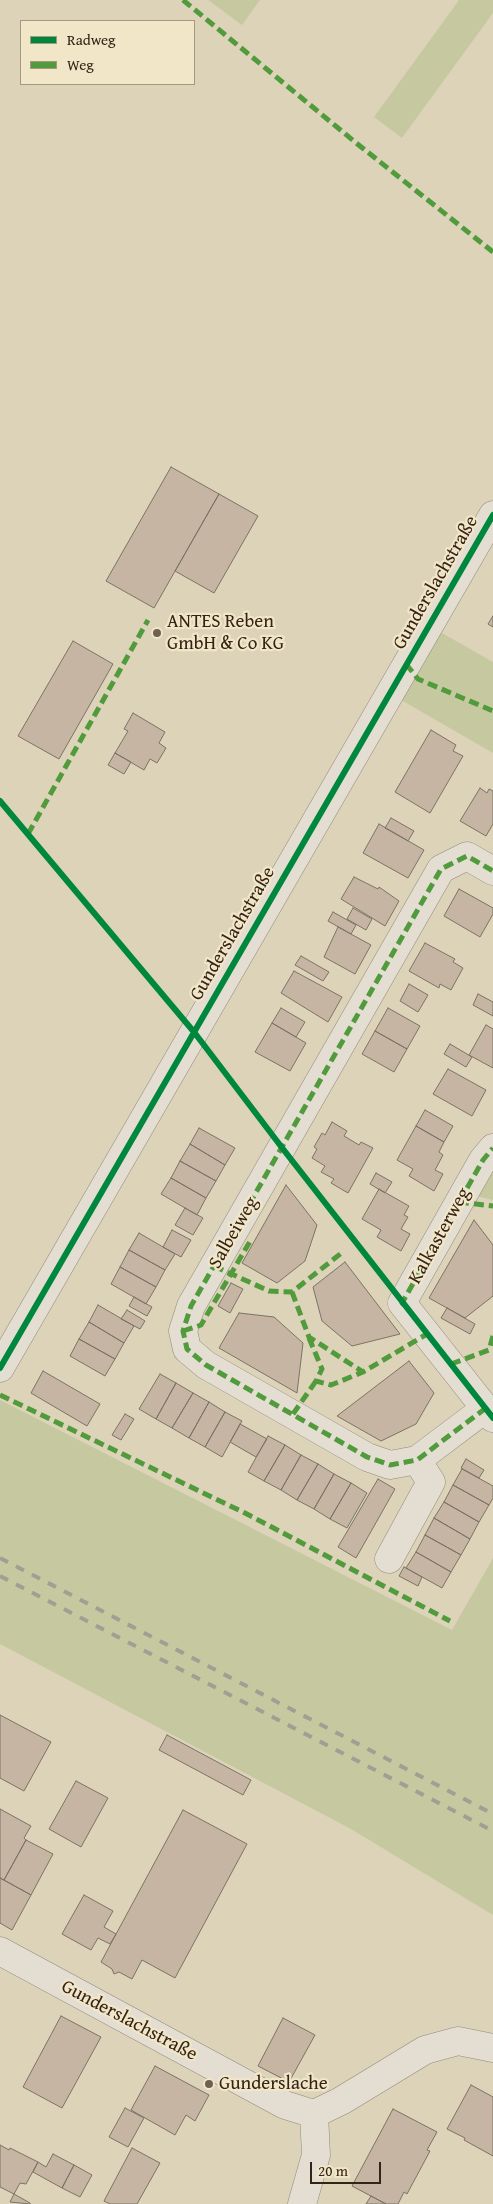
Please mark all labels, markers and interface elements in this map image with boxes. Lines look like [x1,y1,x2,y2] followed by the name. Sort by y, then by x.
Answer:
[20,20,195,85] legend
[67,29,116,50] text: Radweg
[67,54,94,75] text: Weg
[388,512,484,654] street label: Gunderslachstraße
[167,611,284,655] place label: ANTES Reben GmbH & Co KG
[151,627,163,639] marker: ANTES Reben GmbH & Co KG
[185,863,281,1005] street label: Gunderslachstraße
[404,1184,476,1288] street label: Kalkasterweg
[204,1193,264,1273] street label: Salbeiweg
[57,1976,201,2066] street label: Gunderslachstraße
[219,2073,328,2095] place label: Gunderslache
[203,2078,215,2090] marker: Gunderslache
[313,2152,384,2184] scale bar
[318,2160,348,2181] text: 20 m

